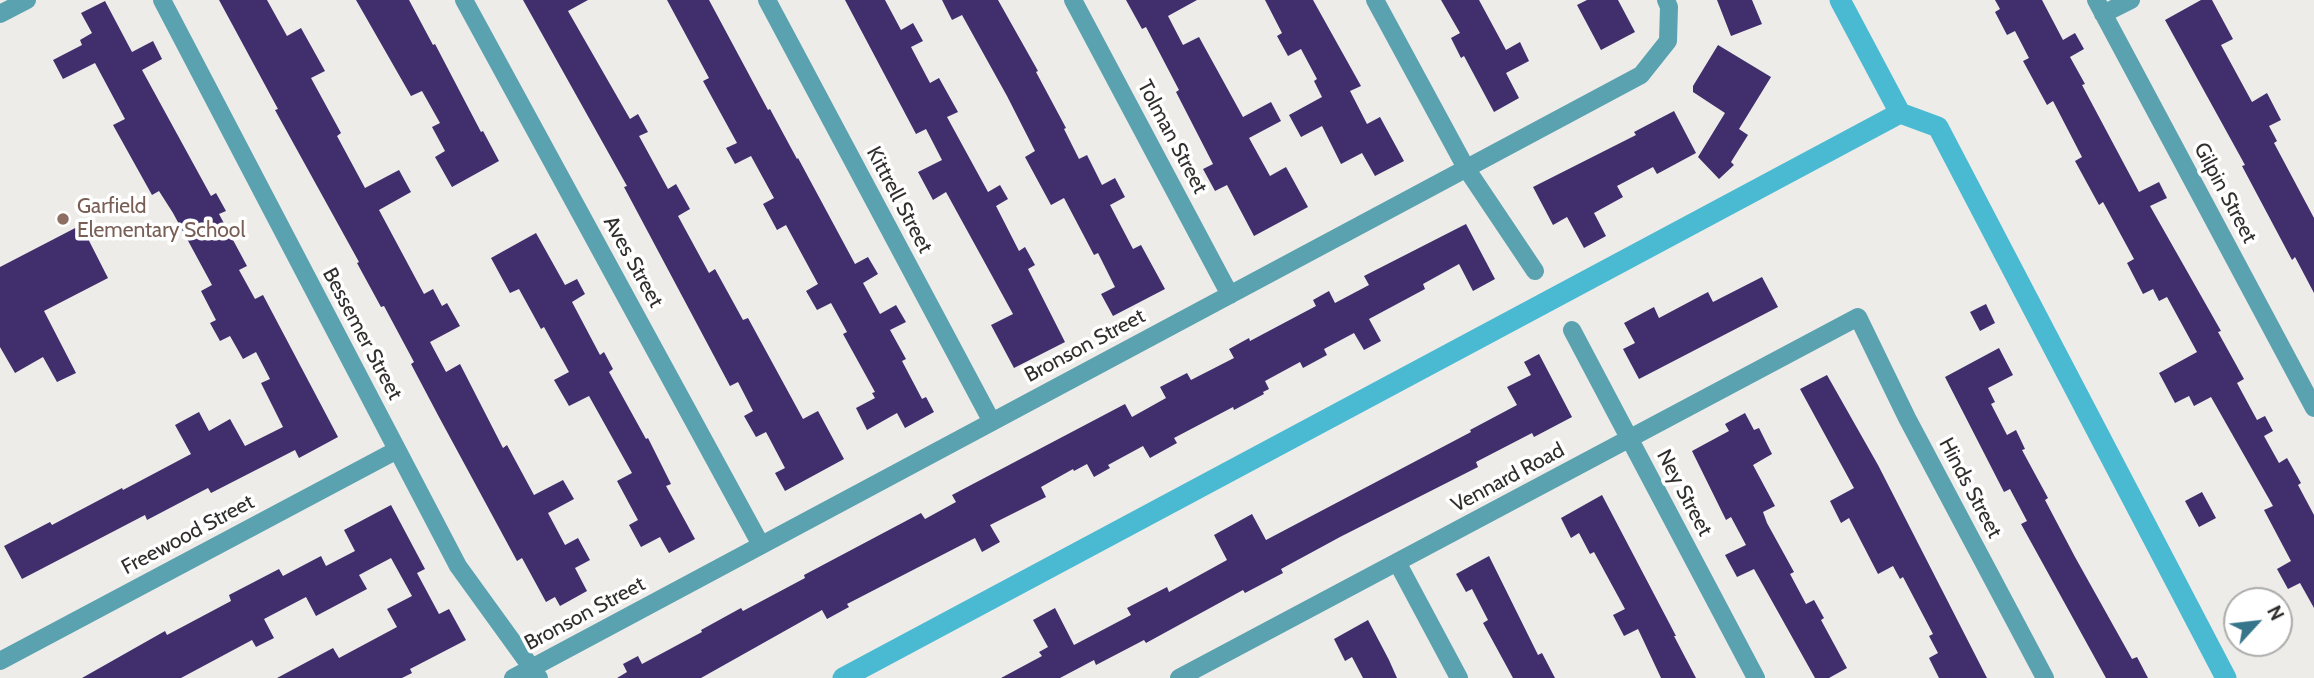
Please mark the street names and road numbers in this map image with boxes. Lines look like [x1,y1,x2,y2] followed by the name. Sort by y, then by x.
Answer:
[1132,76,1212,198] street label: Tolman Street
[2188,139,2262,247] street label: Gilpin Street
[860,143,938,257] street label: Kittrell Street
[598,212,668,312] street label: Aves Street
[317,264,407,404] street label: Bessemer Street
[1020,304,1150,388] street label: Bronson Street
[1933,434,2007,542] street label: Hinds Street
[1447,438,1569,518] street label: Vennard Road
[1651,445,1717,541] street label: Ney Street
[117,489,259,581] street label: Freewood Street
[520,572,650,656] street label: Bronson Street

